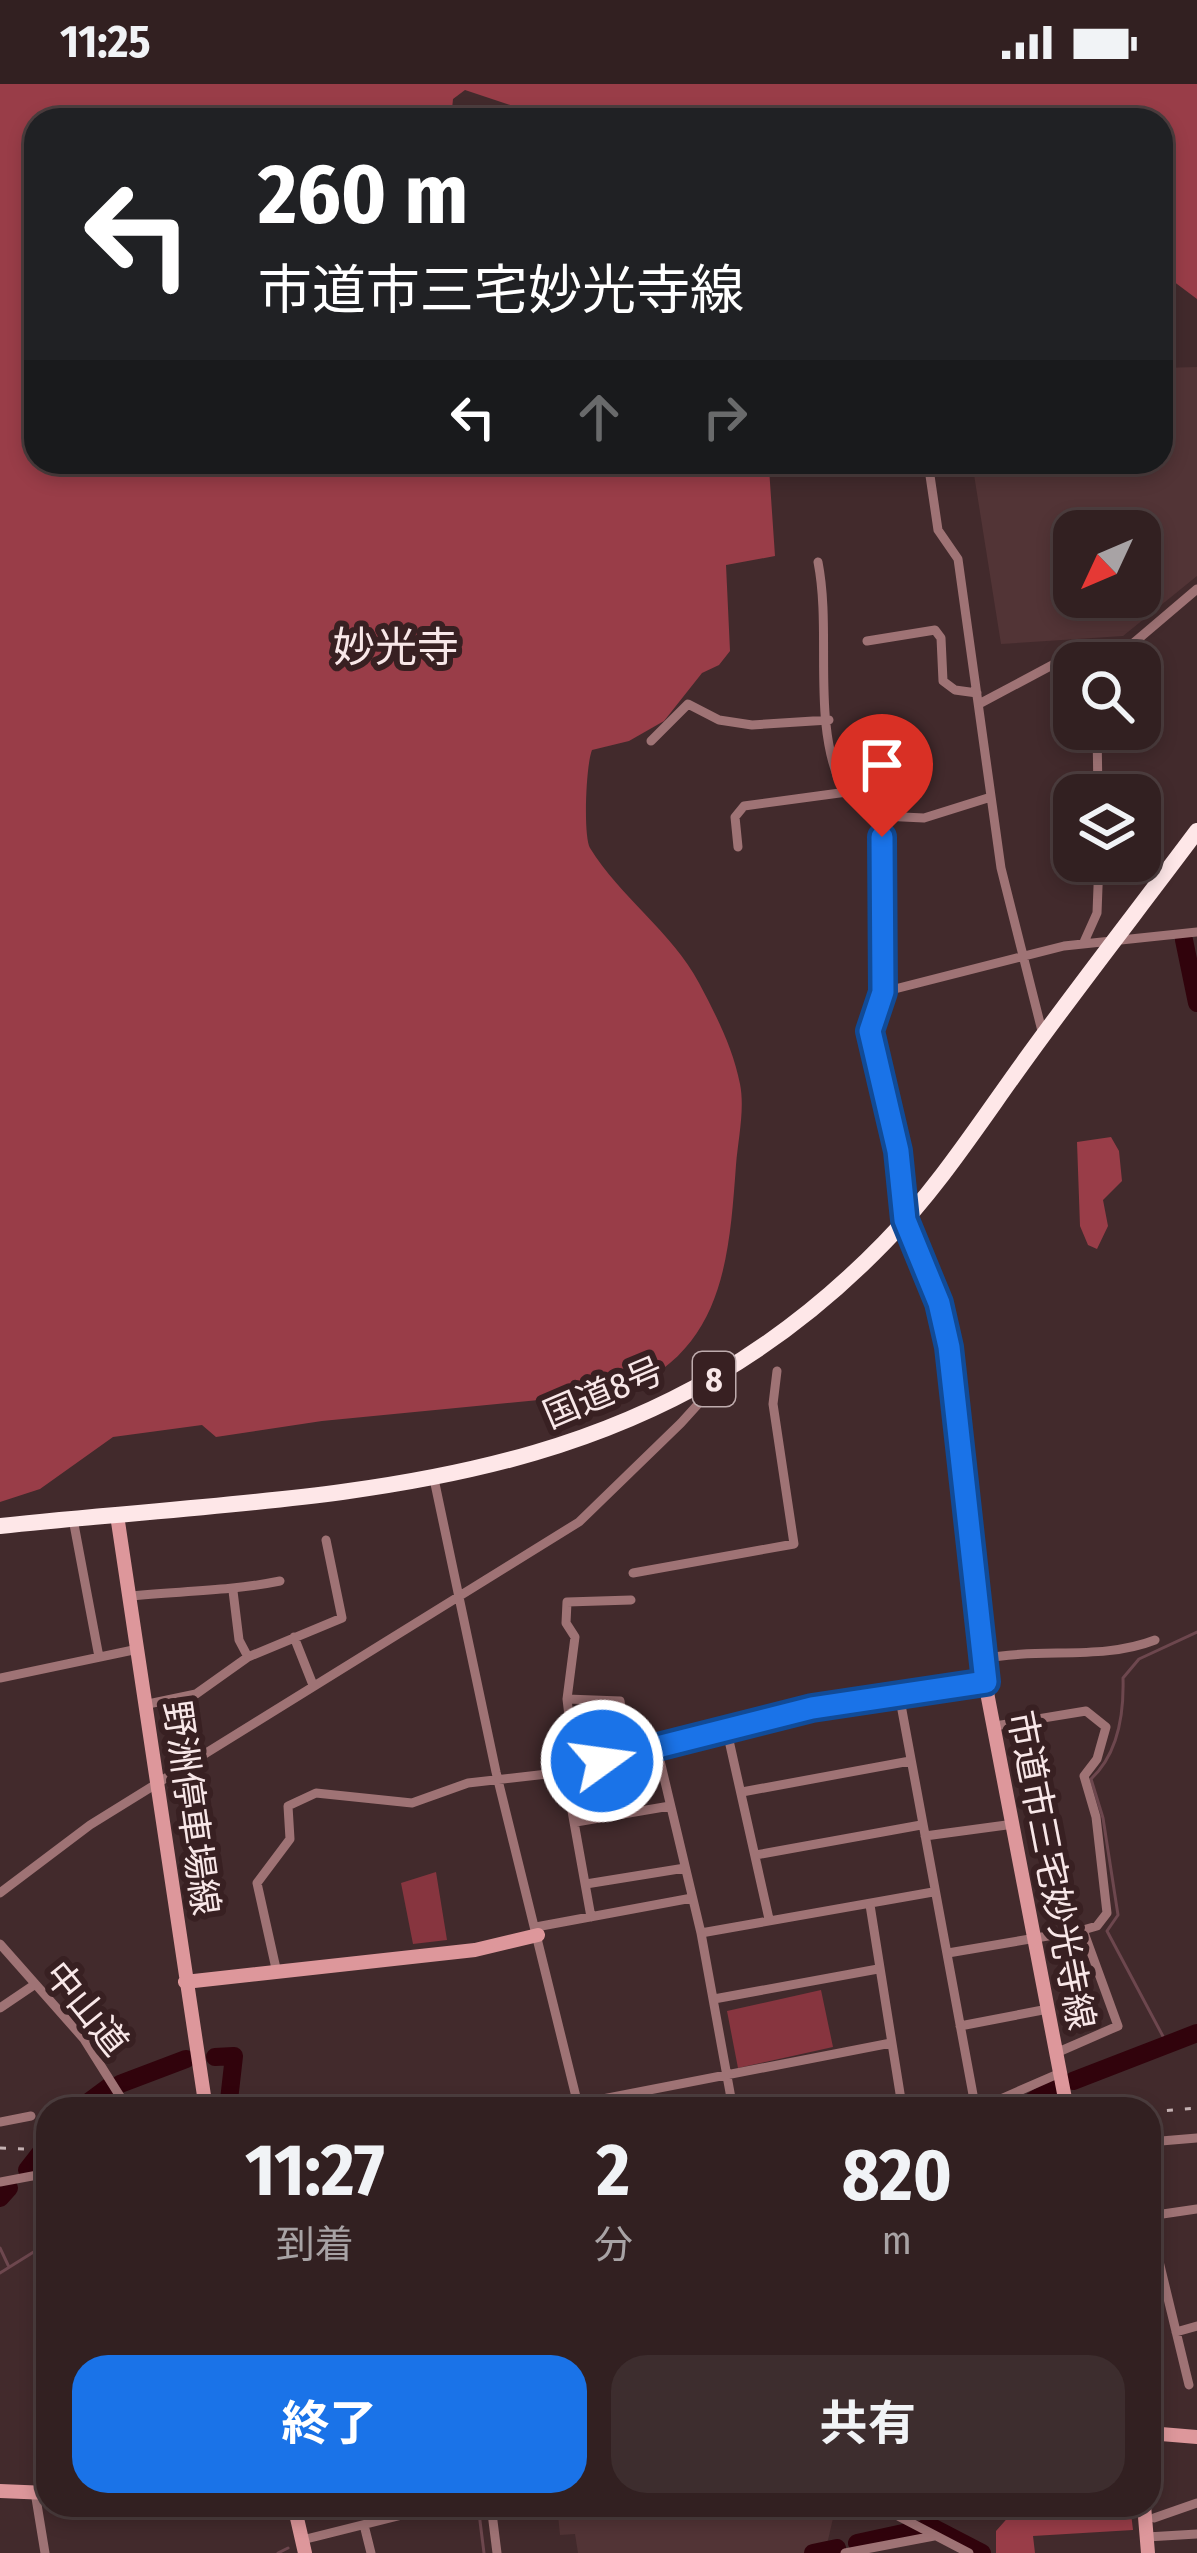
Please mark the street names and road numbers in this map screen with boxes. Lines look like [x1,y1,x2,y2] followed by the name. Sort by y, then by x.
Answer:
[537,1348,670,1438] street label: 国道8号
[693,1352,735,1406] road number: 8
[154,1698,228,1918] street label: 野洲停車場線
[999,1707,1104,2033] street label: 市道市三宅妙光寺線
[35,1953,137,2064] street label: 中山道

